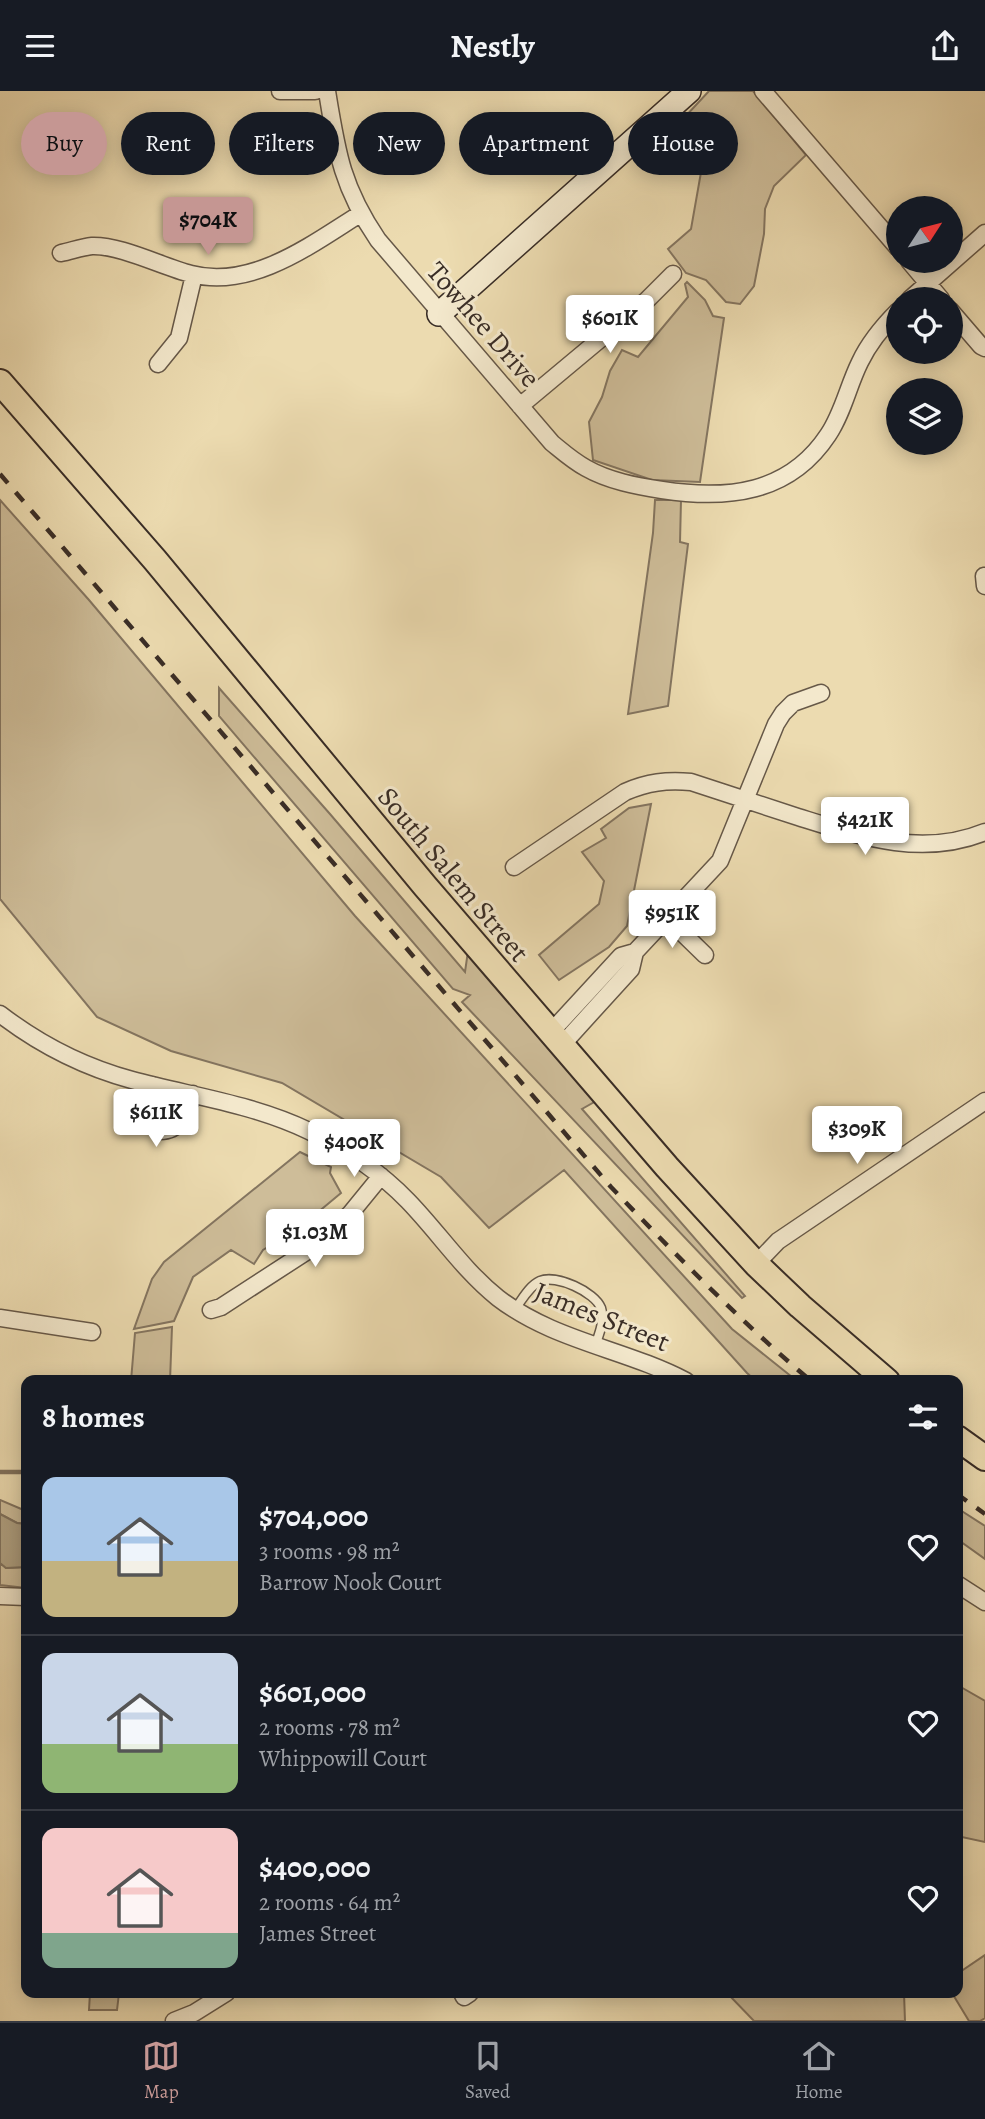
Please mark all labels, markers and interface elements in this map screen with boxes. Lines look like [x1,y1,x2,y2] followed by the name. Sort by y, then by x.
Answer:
[450,24,535,68] text: Nestly
[21,27,59,65] icon: menu
[926,27,964,65] icon: share
[21,112,107,175] chip: Buy
[121,112,215,175] chip: Rent
[229,112,339,175] chip: Filters
[353,112,445,175] chip: New
[459,112,614,175] chip: Apartment
[628,112,738,175] chip: House
[886,196,962,273] north arrow
[886,196,963,455] map controls
[159,197,257,257] pin: $704K
[179,204,237,235] text: $704K
[418,254,549,396] street label: Towhee Drive
[886,287,963,364] button: locate
[561,295,659,355] pin: $601K
[582,302,638,333] text: $601K
[886,378,963,455] button: layers
[369,779,538,970] street label: South Salem Street
[816,797,914,857] pin: $421K
[837,804,893,835] text: $421K
[623,891,721,950] pin: $951K
[645,897,699,928] text: $951K
[107,1089,205,1149] pin: $611K
[129,1096,183,1127] text: $611K
[808,1107,906,1166] pin: $309K
[828,1113,886,1144] text: $309K
[305,1119,403,1179] pin: $400K
[324,1126,384,1157] text: $400K
[258,1209,372,1269] pin: $1.03M
[282,1216,348,1247] text: $1.03M
[528,1273,675,1361] street label: James Street
[42,1397,145,1437] text: 8 homes
[904,1398,942,1436] icon: filters
[259,1496,368,1536] text: $704,000
[98,1505,182,1589] icon: home
[904,1528,942,1566] icon: heart
[259,1536,400,1567] text: 3 rooms · 98 m²
[259,1567,442,1598] text: Barrow Nook Court
[259,1672,366,1712] text: $601,000
[98,1681,182,1765] icon: home
[904,1704,942,1742] icon: heart
[259,1712,400,1743] text: 2 rooms · 78 m²
[259,1743,427,1774] text: Whippowill Court
[259,1847,371,1887] text: $400,000
[98,1856,182,1940] icon: home
[904,1879,942,1917] icon: heart
[259,1887,400,1918] text: 2 rooms · 64 m²
[259,1918,376,1949] text: James Street
[142,2037,180,2105] tab: Map
[465,2037,510,2105] tab: Saved
[795,2037,843,2105] tab: Home

